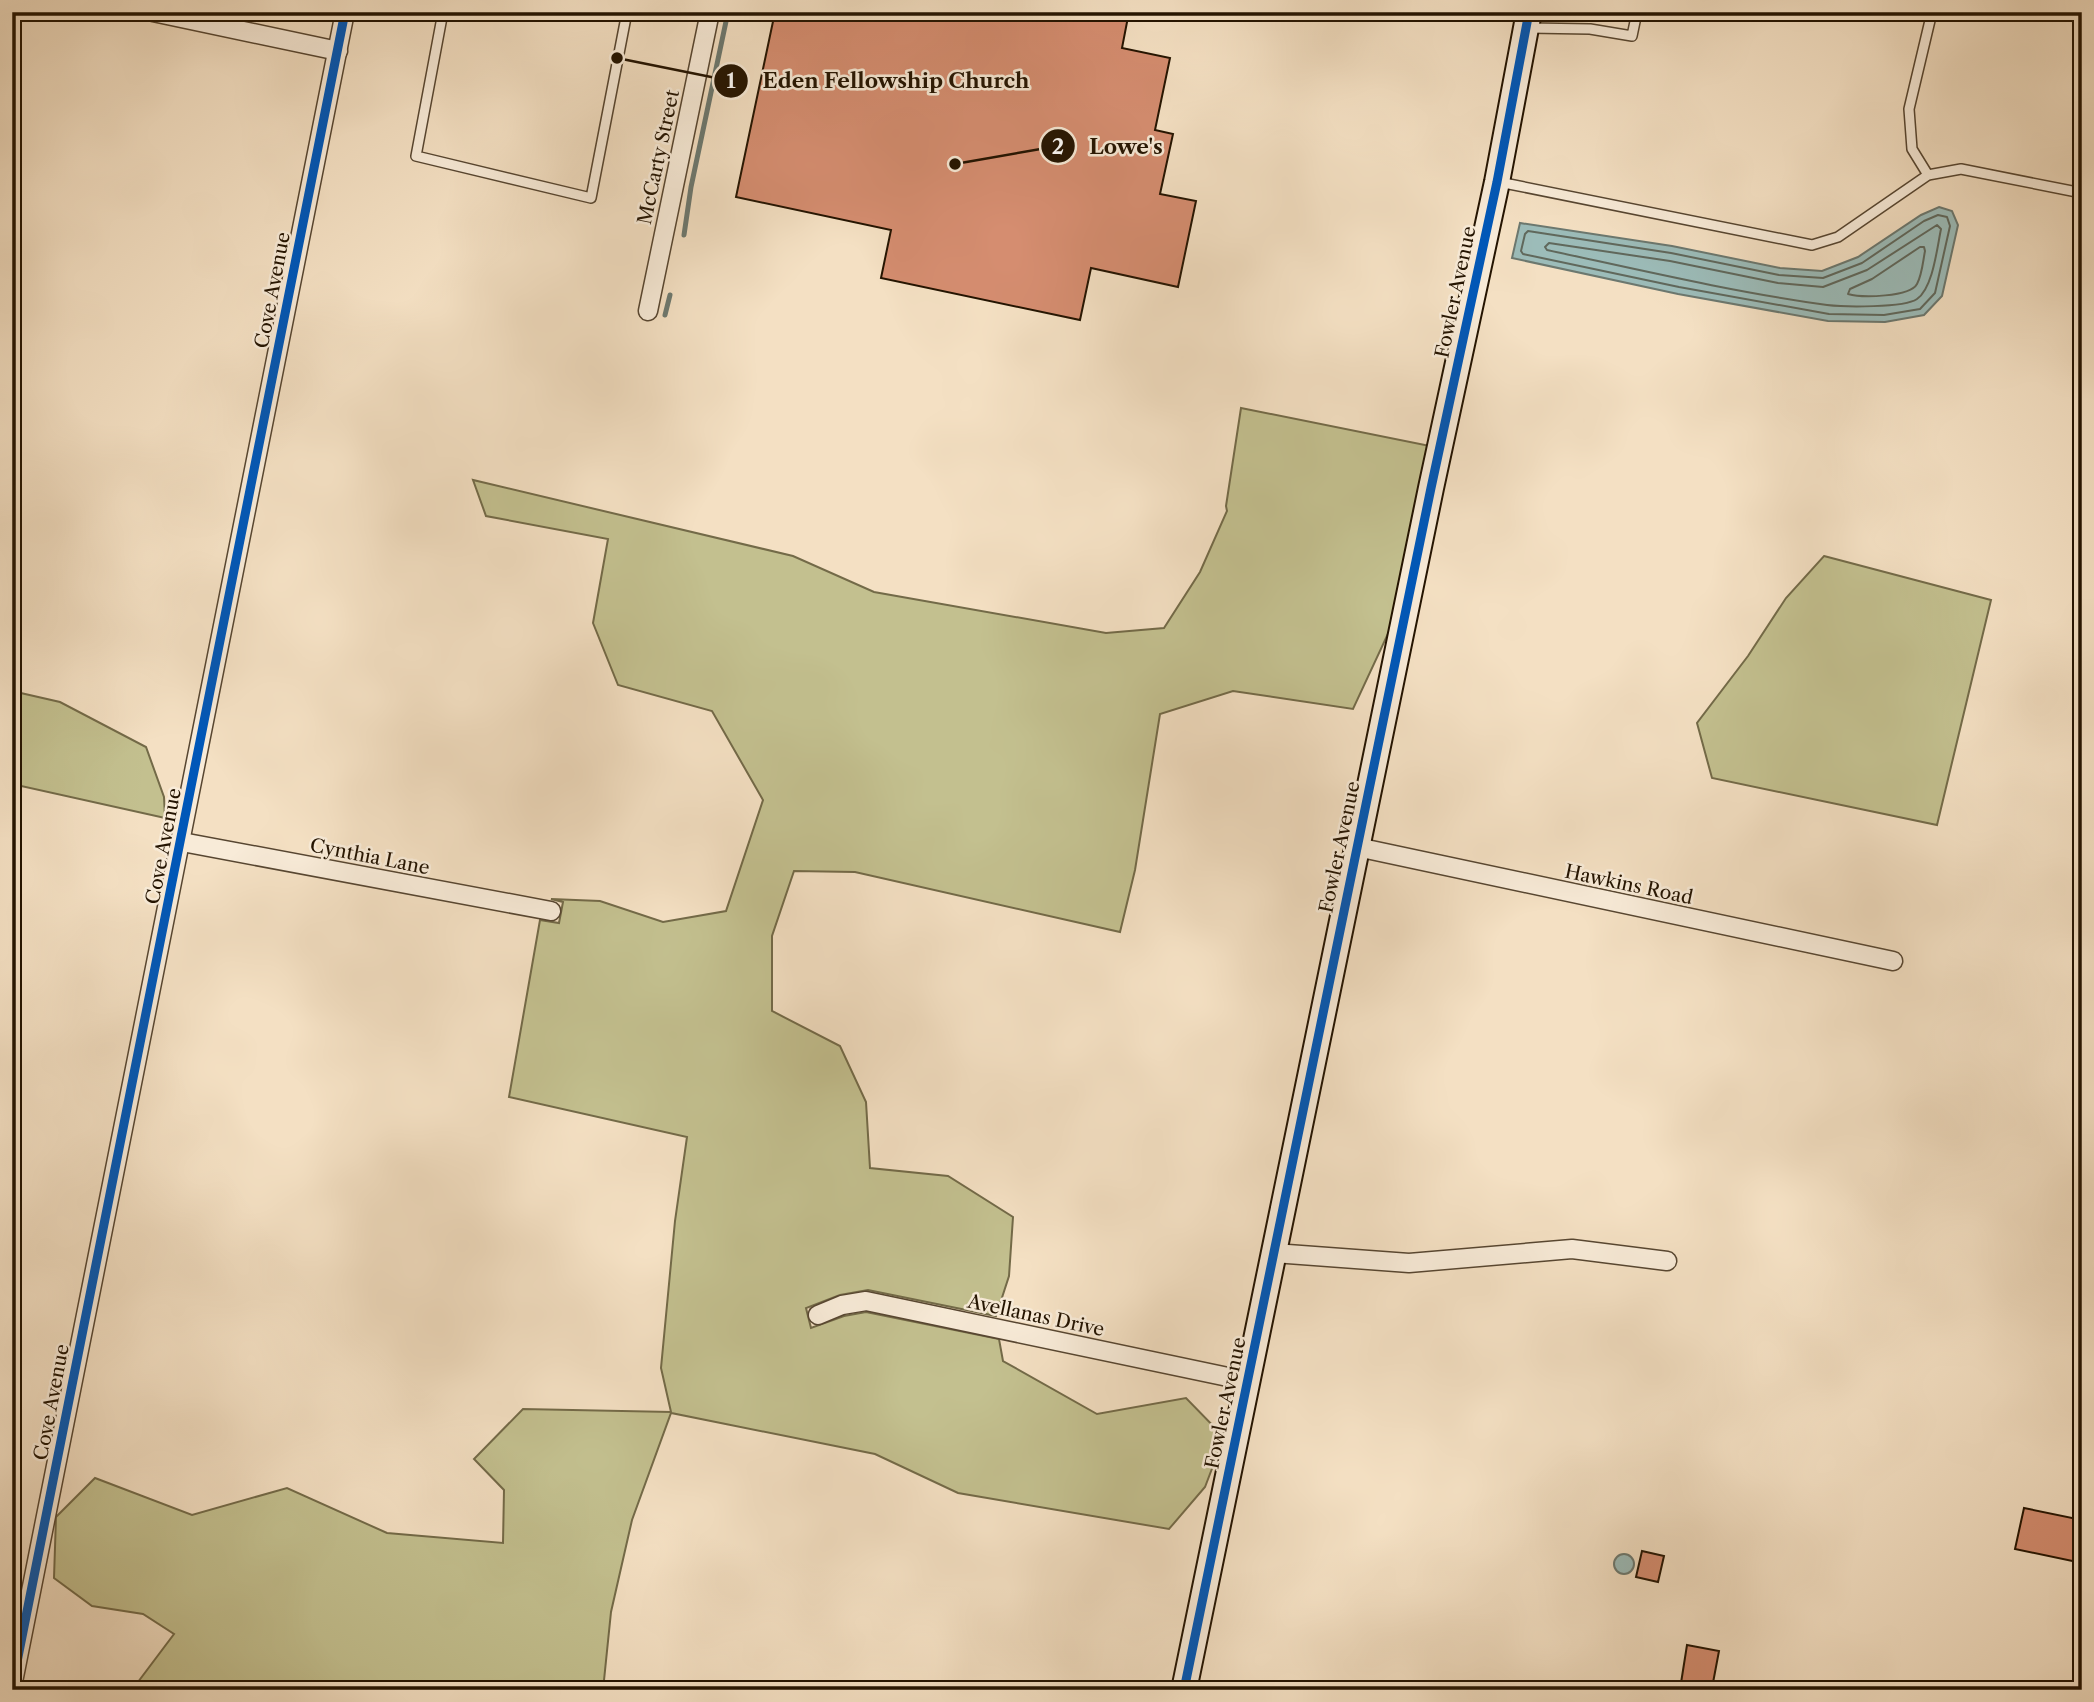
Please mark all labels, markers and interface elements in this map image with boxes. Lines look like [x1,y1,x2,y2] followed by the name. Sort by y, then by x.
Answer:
[714,60,1044,102] callout: Eden Fellowship Church
[726,68,736,93] text: 1
[763,68,1030,93] text: Eden Fellowship Church
[633,87,684,227] street label: McCarty Street
[1041,125,1177,167] callout: Lowe's
[1052,134,1064,159] text: 2
[1089,134,1163,159] text: Lowe's
[1430,224,1481,360] street label: Fowler Avenue
[250,230,295,350] street label: Cove Avenue
[1314,779,1365,915] street label: Fowler Avenue
[141,786,186,906] street label: Cove Avenue
[308,834,432,879] street label: Cynthia Lane
[1563,860,1695,909] street label: Hawkins Road
[964,1290,1106,1341] street label: Avellanas Drive
[1200,1335,1251,1471] street label: Fowler Avenue
[29,1342,74,1462] street label: Cove Avenue

